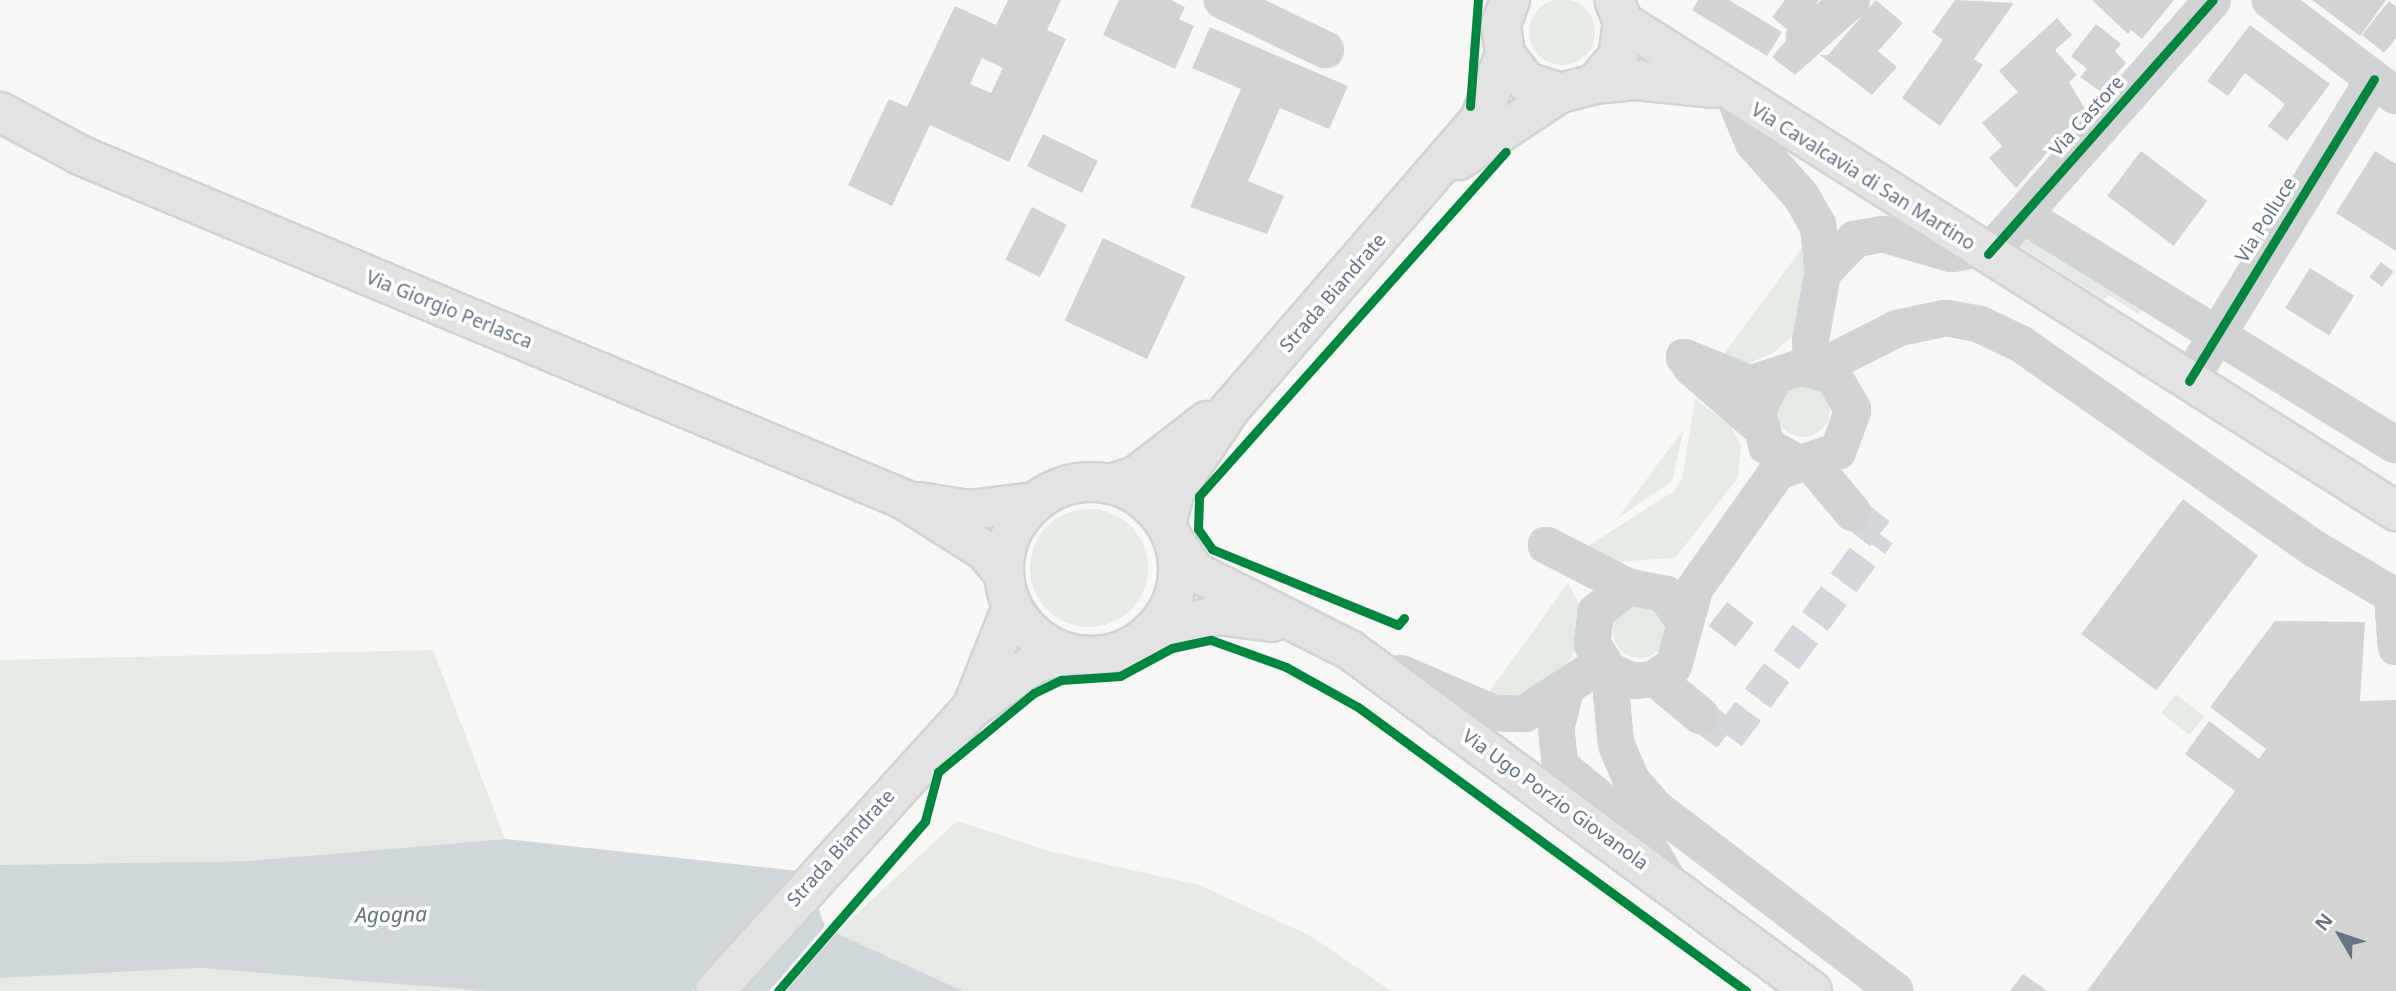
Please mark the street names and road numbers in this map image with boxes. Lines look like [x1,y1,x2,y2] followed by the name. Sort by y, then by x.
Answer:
[2045,71,2129,161] street label: Via Castore
[1747,99,1979,255] street label: Via Cavalcavia di San Martino
[2231,173,2301,267] street label: Via Polluce
[1275,229,1391,357] street label: Strada Biandrate
[363,266,535,354] street label: Via Giorgio Perlasca
[1458,725,1652,875] street label: Via Ugo Porzio Giovanola
[782,785,900,911] street label: Strada Biandrate

